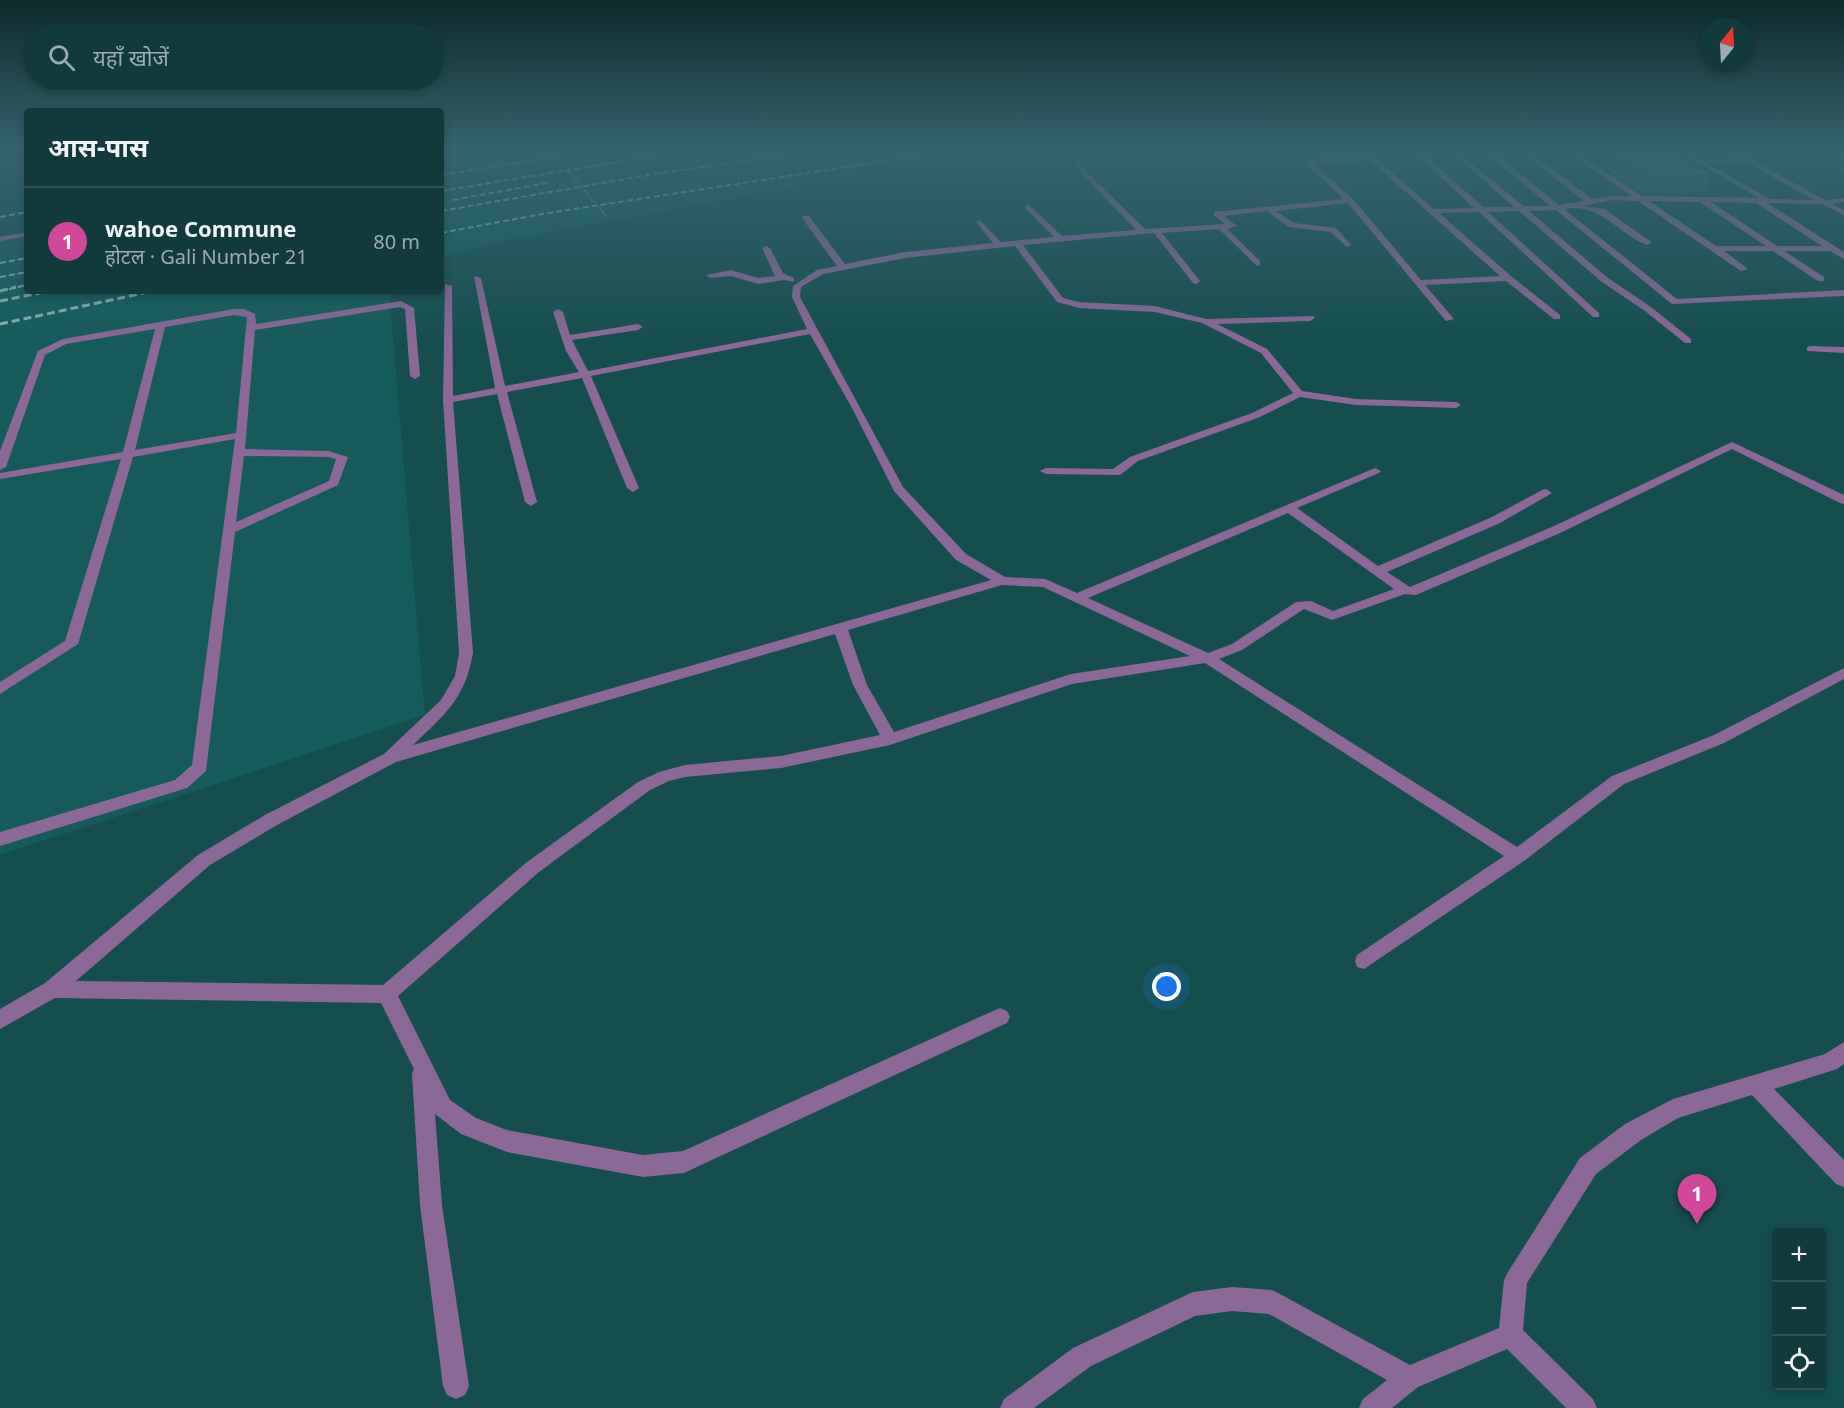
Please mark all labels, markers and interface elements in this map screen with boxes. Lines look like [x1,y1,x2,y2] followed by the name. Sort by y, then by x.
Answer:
[1700,18,1754,72] north arrow
[24,24,444,90] search box
[45,41,78,74] icon: search
[93,42,169,72] text: यहाँ खोजें
[48,129,148,165] text: आस-पास
[105,213,296,243] text: wahoe Commune
[62,228,73,255] text: 1
[373,228,420,255] text: 80 m
[105,243,308,270] text: होटल · Gali Number 21
[1152,972,1181,1001] your location
[1678,1174,1716,1224] pin: 1
[1772,1228,1826,1390] map controls
[1772,1228,1826,1282] button: +
[1772,1282,1826,1336] button: −
[1772,1336,1826,1390] button: locate

